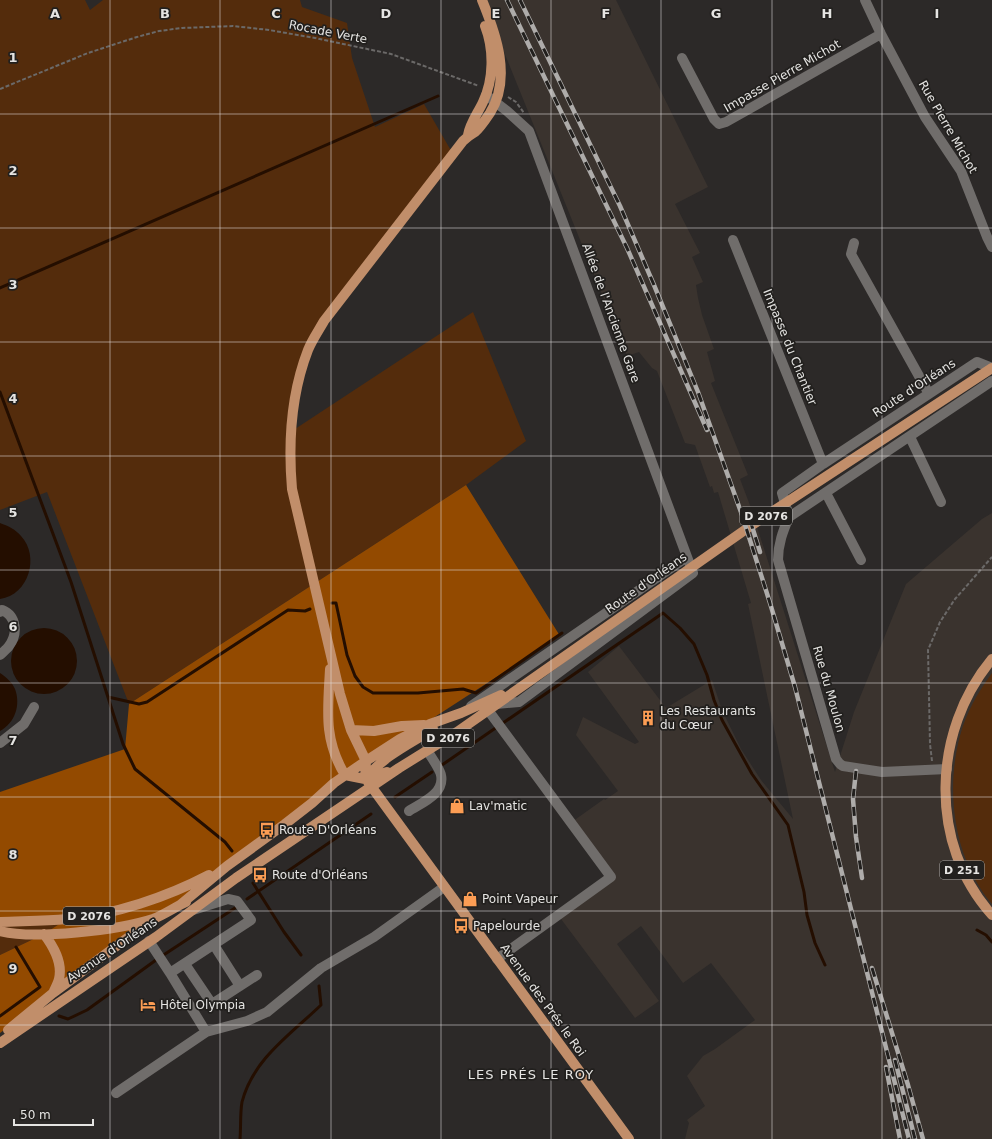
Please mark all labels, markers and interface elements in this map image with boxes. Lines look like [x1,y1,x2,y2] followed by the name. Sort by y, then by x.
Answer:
[50,6,60,21] text: A
[160,6,170,21] text: B
[271,6,281,21] text: C
[381,6,392,21] text: D
[492,6,500,21] text: E
[602,6,610,21] text: F
[711,6,721,21] text: G
[822,6,832,21] text: H
[935,6,939,21] text: I
[288,18,368,46] street label: Rocade Verte
[721,37,843,115] street label: Impasse Pierre Michot
[8,50,18,65] text: 1
[916,78,980,176] street label: Rue Pierre Michot
[8,163,18,178] text: 2
[579,241,643,385] street label: Allée de l'Ancienne Gare
[8,277,18,292] text: 3
[760,287,820,407] street label: Impasse du Chantier
[870,356,958,420] street label: Route d'Orléans
[8,391,18,406] text: 4
[8,505,18,520] text: 5
[740,507,792,525] road number: D 2076
[603,550,689,616] street label: Route d'Orléans
[8,619,18,634] text: 6
[810,644,848,734] street label: Rue du Moulon
[660,704,756,732] place label: Les Restaurants du Cœur
[639,709,657,727] building icon: Les Restaurants du Cœur
[422,729,474,747] road number: D 2076
[8,733,18,748] text: 7
[448,797,466,815] shop icon: Lav'matic
[469,799,527,813] place label: Lav'matic
[258,821,276,839] bus stop icon: Route D'Orléans
[279,823,377,837] place label: Route D'Orléans
[8,847,18,862] text: 8
[940,861,984,879] road number: D 251
[251,866,269,884] bus stop icon: Route d'Orléans
[272,868,368,882] place label: Route d'Orléans
[461,890,479,908] shop icon: Point Vapeur
[482,892,558,906] place label: Point Vapeur
[63,907,115,925] road number: D 2076
[64,915,160,985] street label: Avenue d'Orléans
[452,917,470,935] bus stop icon: Papelourde
[473,919,540,933] place label: Papelourde
[497,941,589,1059] street label: Avenue des Prés le Roi
[8,961,18,976] text: 9
[139,996,157,1014] hotel icon: Hôtel Olympia
[160,998,245,1012] place label: Hôtel Olympia
[468,1067,594,1082] district label: LES PRÉS LE ROY
[14,1101,93,1127] scale bar
[20,1108,51,1122] text: 50 m

